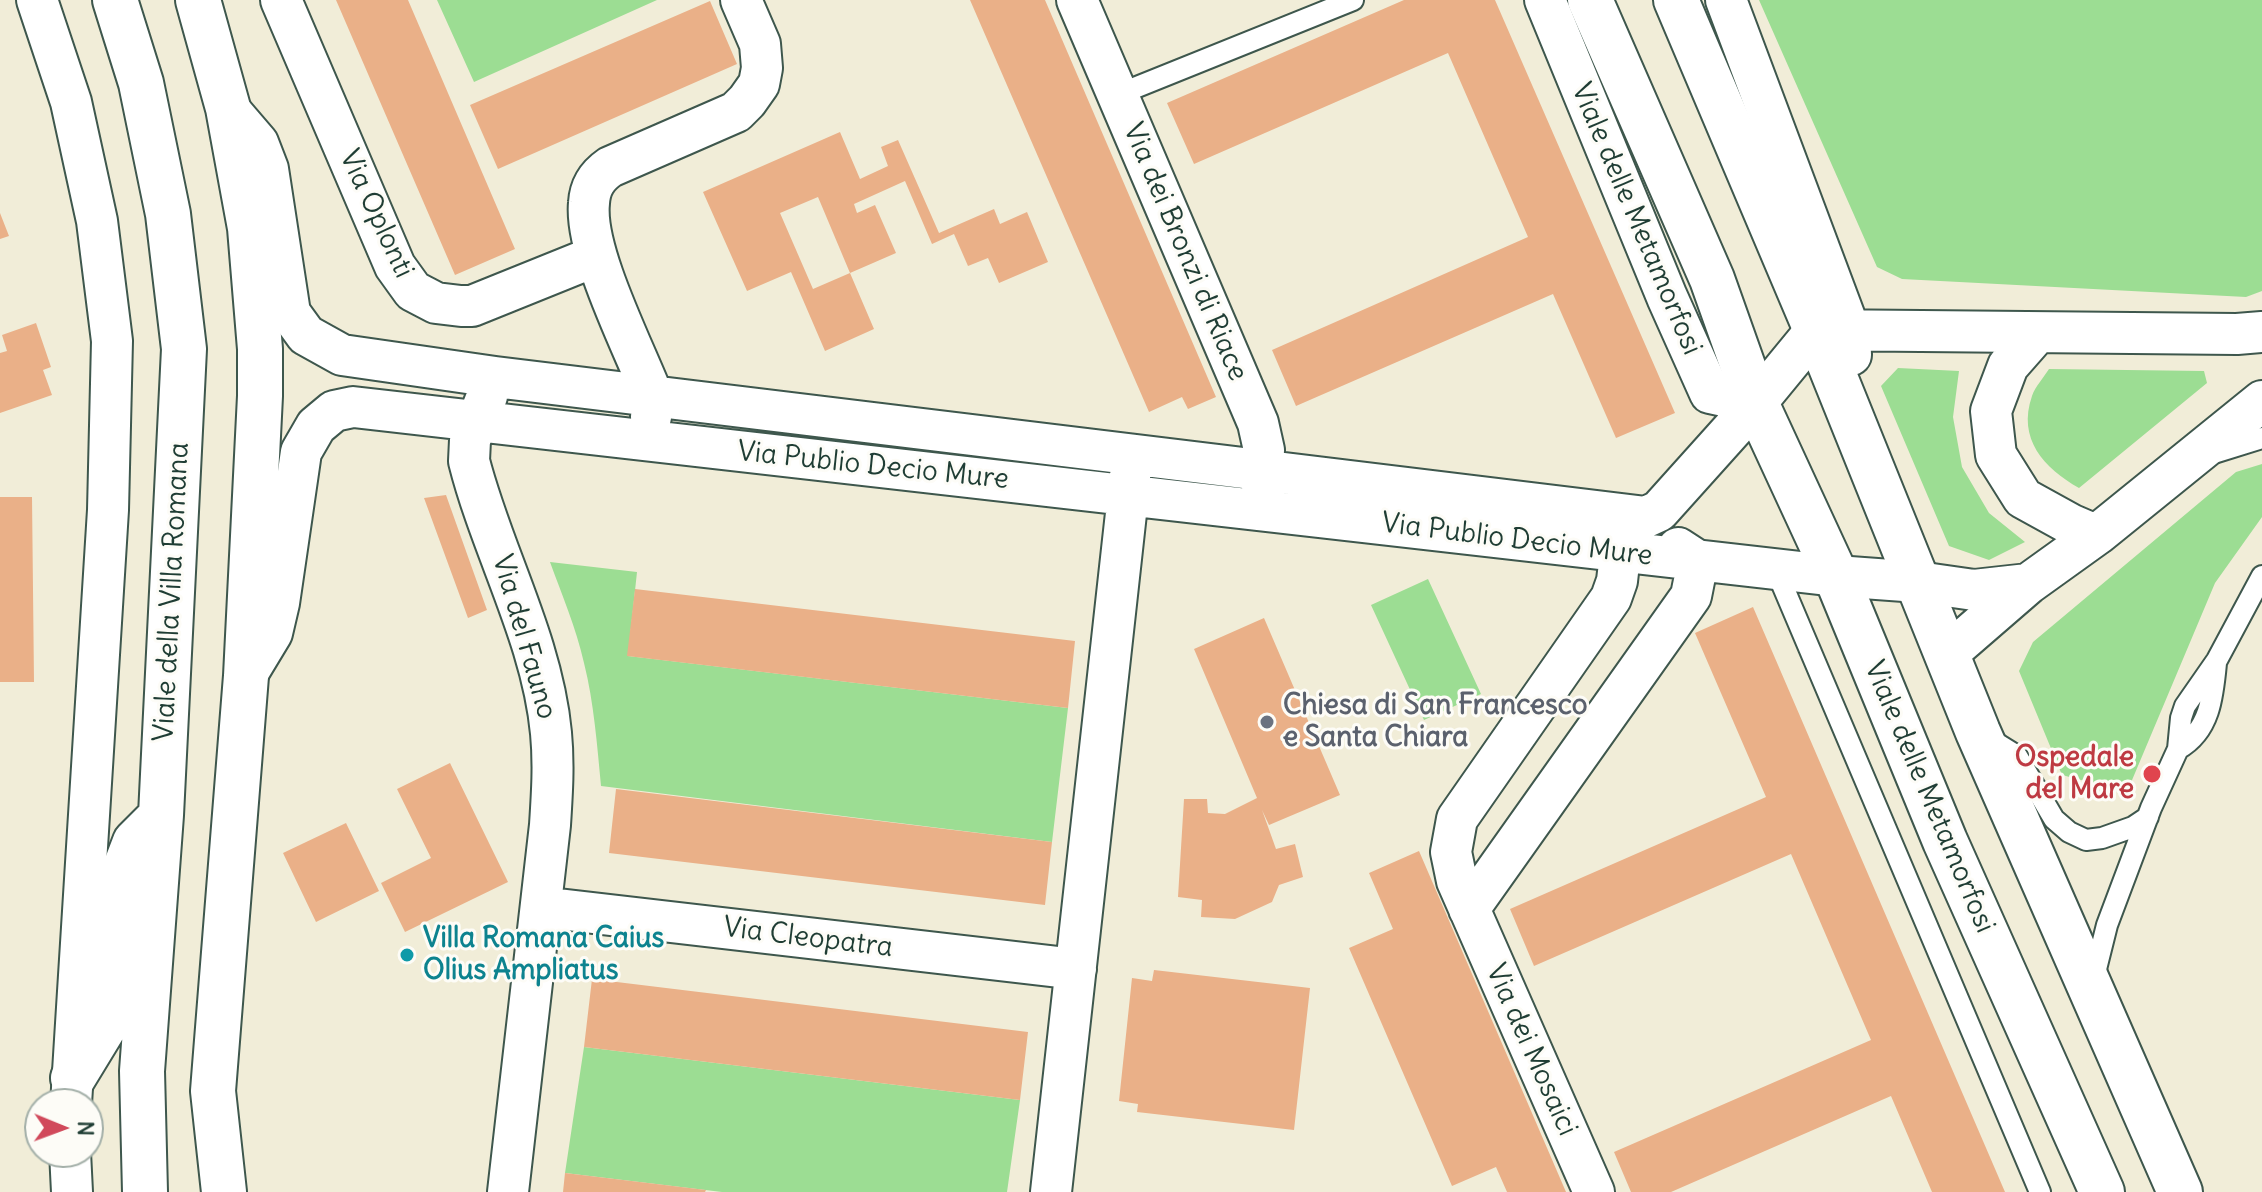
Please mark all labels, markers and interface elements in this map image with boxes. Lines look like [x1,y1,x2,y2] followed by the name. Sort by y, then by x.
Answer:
[1564,78,1708,360] street label: Viale delle Metamorfosi
[1115,118,1255,386] street label: Via dei Bronzi di Riace
[332,144,420,284] street label: Via Oplonti
[736,435,1010,497] street label: Via Publio Decio Mure
[147,442,197,742] street label: Viale della Villa Romana
[1380,507,1654,573] street label: Via Publio Decio Mure
[484,551,564,723] street label: Via del Fauno
[1857,656,2001,938] street label: Viale delle Metamorfosi
[1283,689,1587,755] place label: Chiesa di San Francesco e Santa Chiara
[1258,713,1276,731] marker: Chiesa di San Francesco e Santa Chiara
[2015,741,2134,807] place label: Ospedale del Mare
[2141,763,2163,785] marker: Ospedale del Mare
[721,911,895,965] street label: Via Cleopatra
[423,922,664,988] place label: Villa Romana Caius Olius Ampliatus
[398,946,416,964] marker: Villa Romana Caius Olius Ampliatus
[1478,959,1584,1141] street label: Via dei Mosaici
[24,1088,104,1168] north arrow
[72,1121,100,1136] text: N

